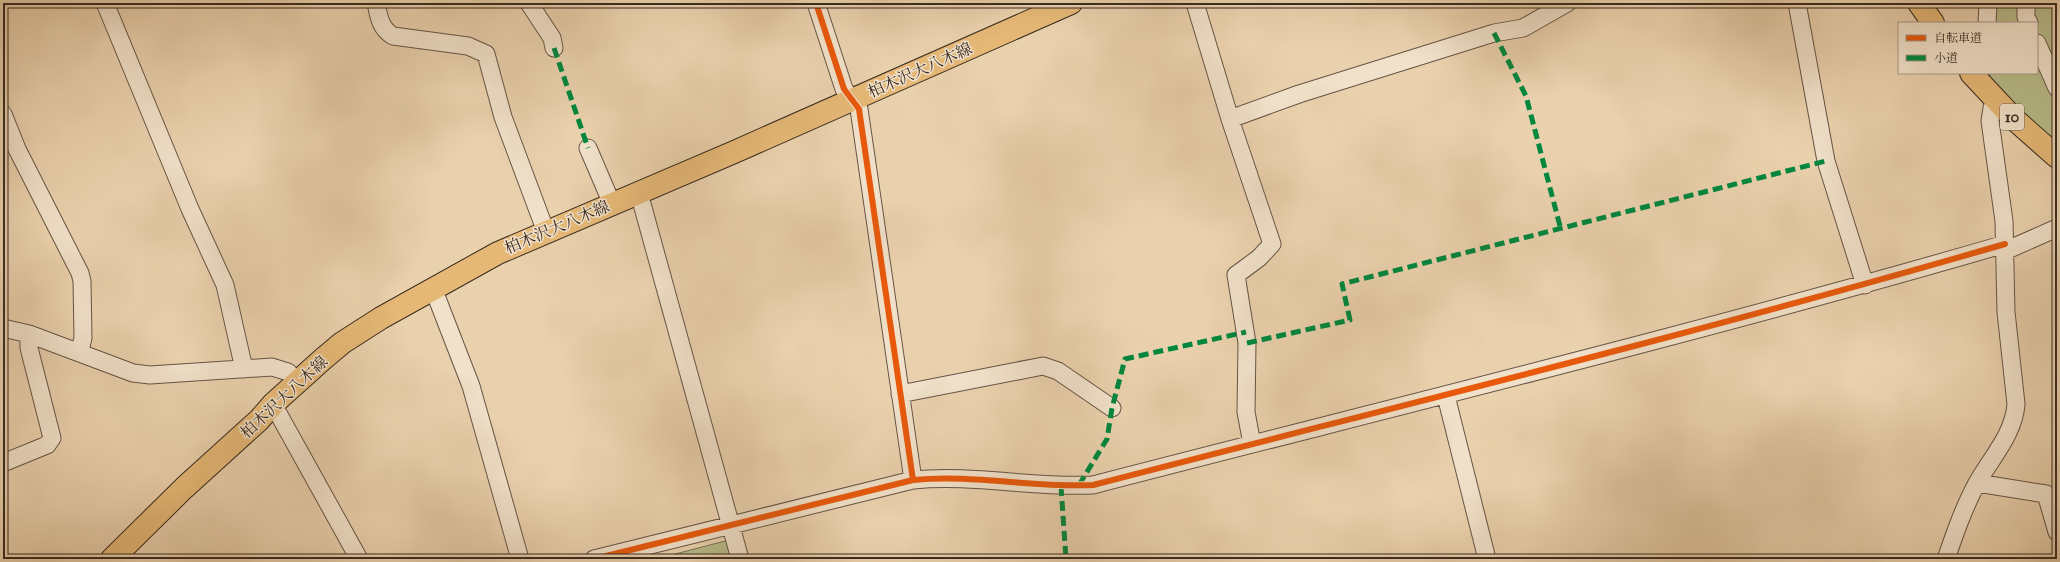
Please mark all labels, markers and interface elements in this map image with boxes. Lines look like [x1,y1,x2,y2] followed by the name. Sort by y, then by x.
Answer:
[1898,22,2038,74] legend
[1934,31,1982,45] text: 自転車道
[865,39,975,101] street label: 柏木沢大八木線
[1934,51,1958,65] text: 小道
[2000,104,2024,130] road number: 10
[502,196,612,258] street label: 柏木沢大八木線
[237,352,331,442] street label: 柏木沢大八木線

